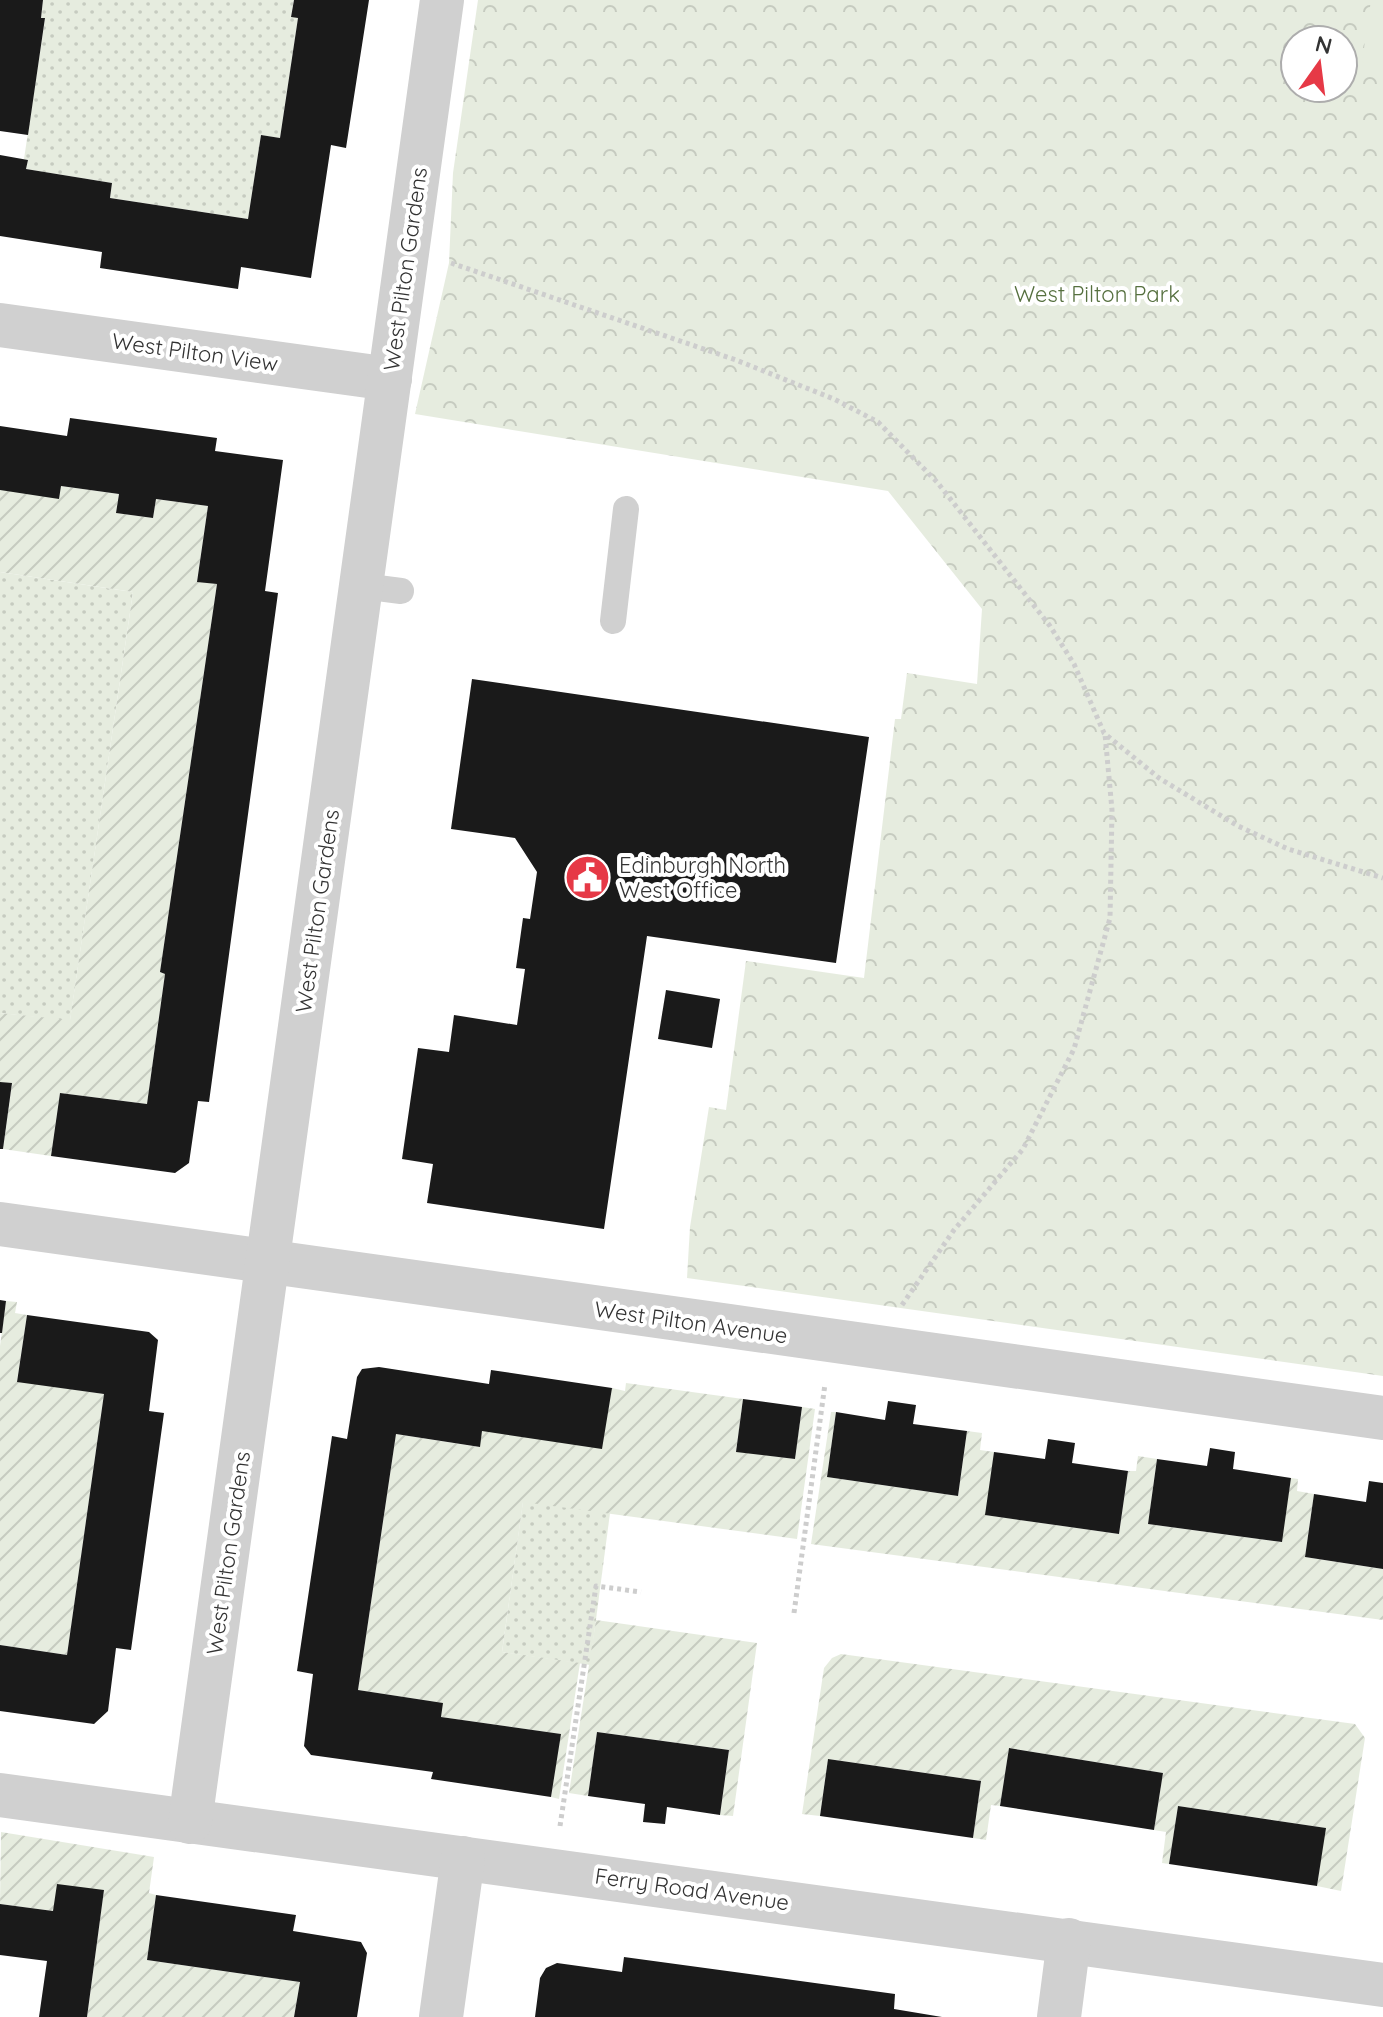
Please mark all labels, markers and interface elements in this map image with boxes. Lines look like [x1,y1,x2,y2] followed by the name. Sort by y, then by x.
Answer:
[1279,24,1359,104] north arrow
[1313,29,1335,60] text: N
[377,166,433,372] street label: West Pilton Gardens
[1014,280,1180,308] park label: West Pilton Park
[110,326,280,378] street label: West Pilton View
[289,808,345,1014] street label: West Pilton Gardens
[619,851,786,904] place label: Edinburgh North West Office
[564,854,612,902] public building icon: Edinburgh North West Office
[593,1295,789,1349] street label: West Pilton Avenue
[200,1450,256,1656] street label: West Pilton Gardens
[593,1862,791,1916] street label: Ferry Road Avenue

